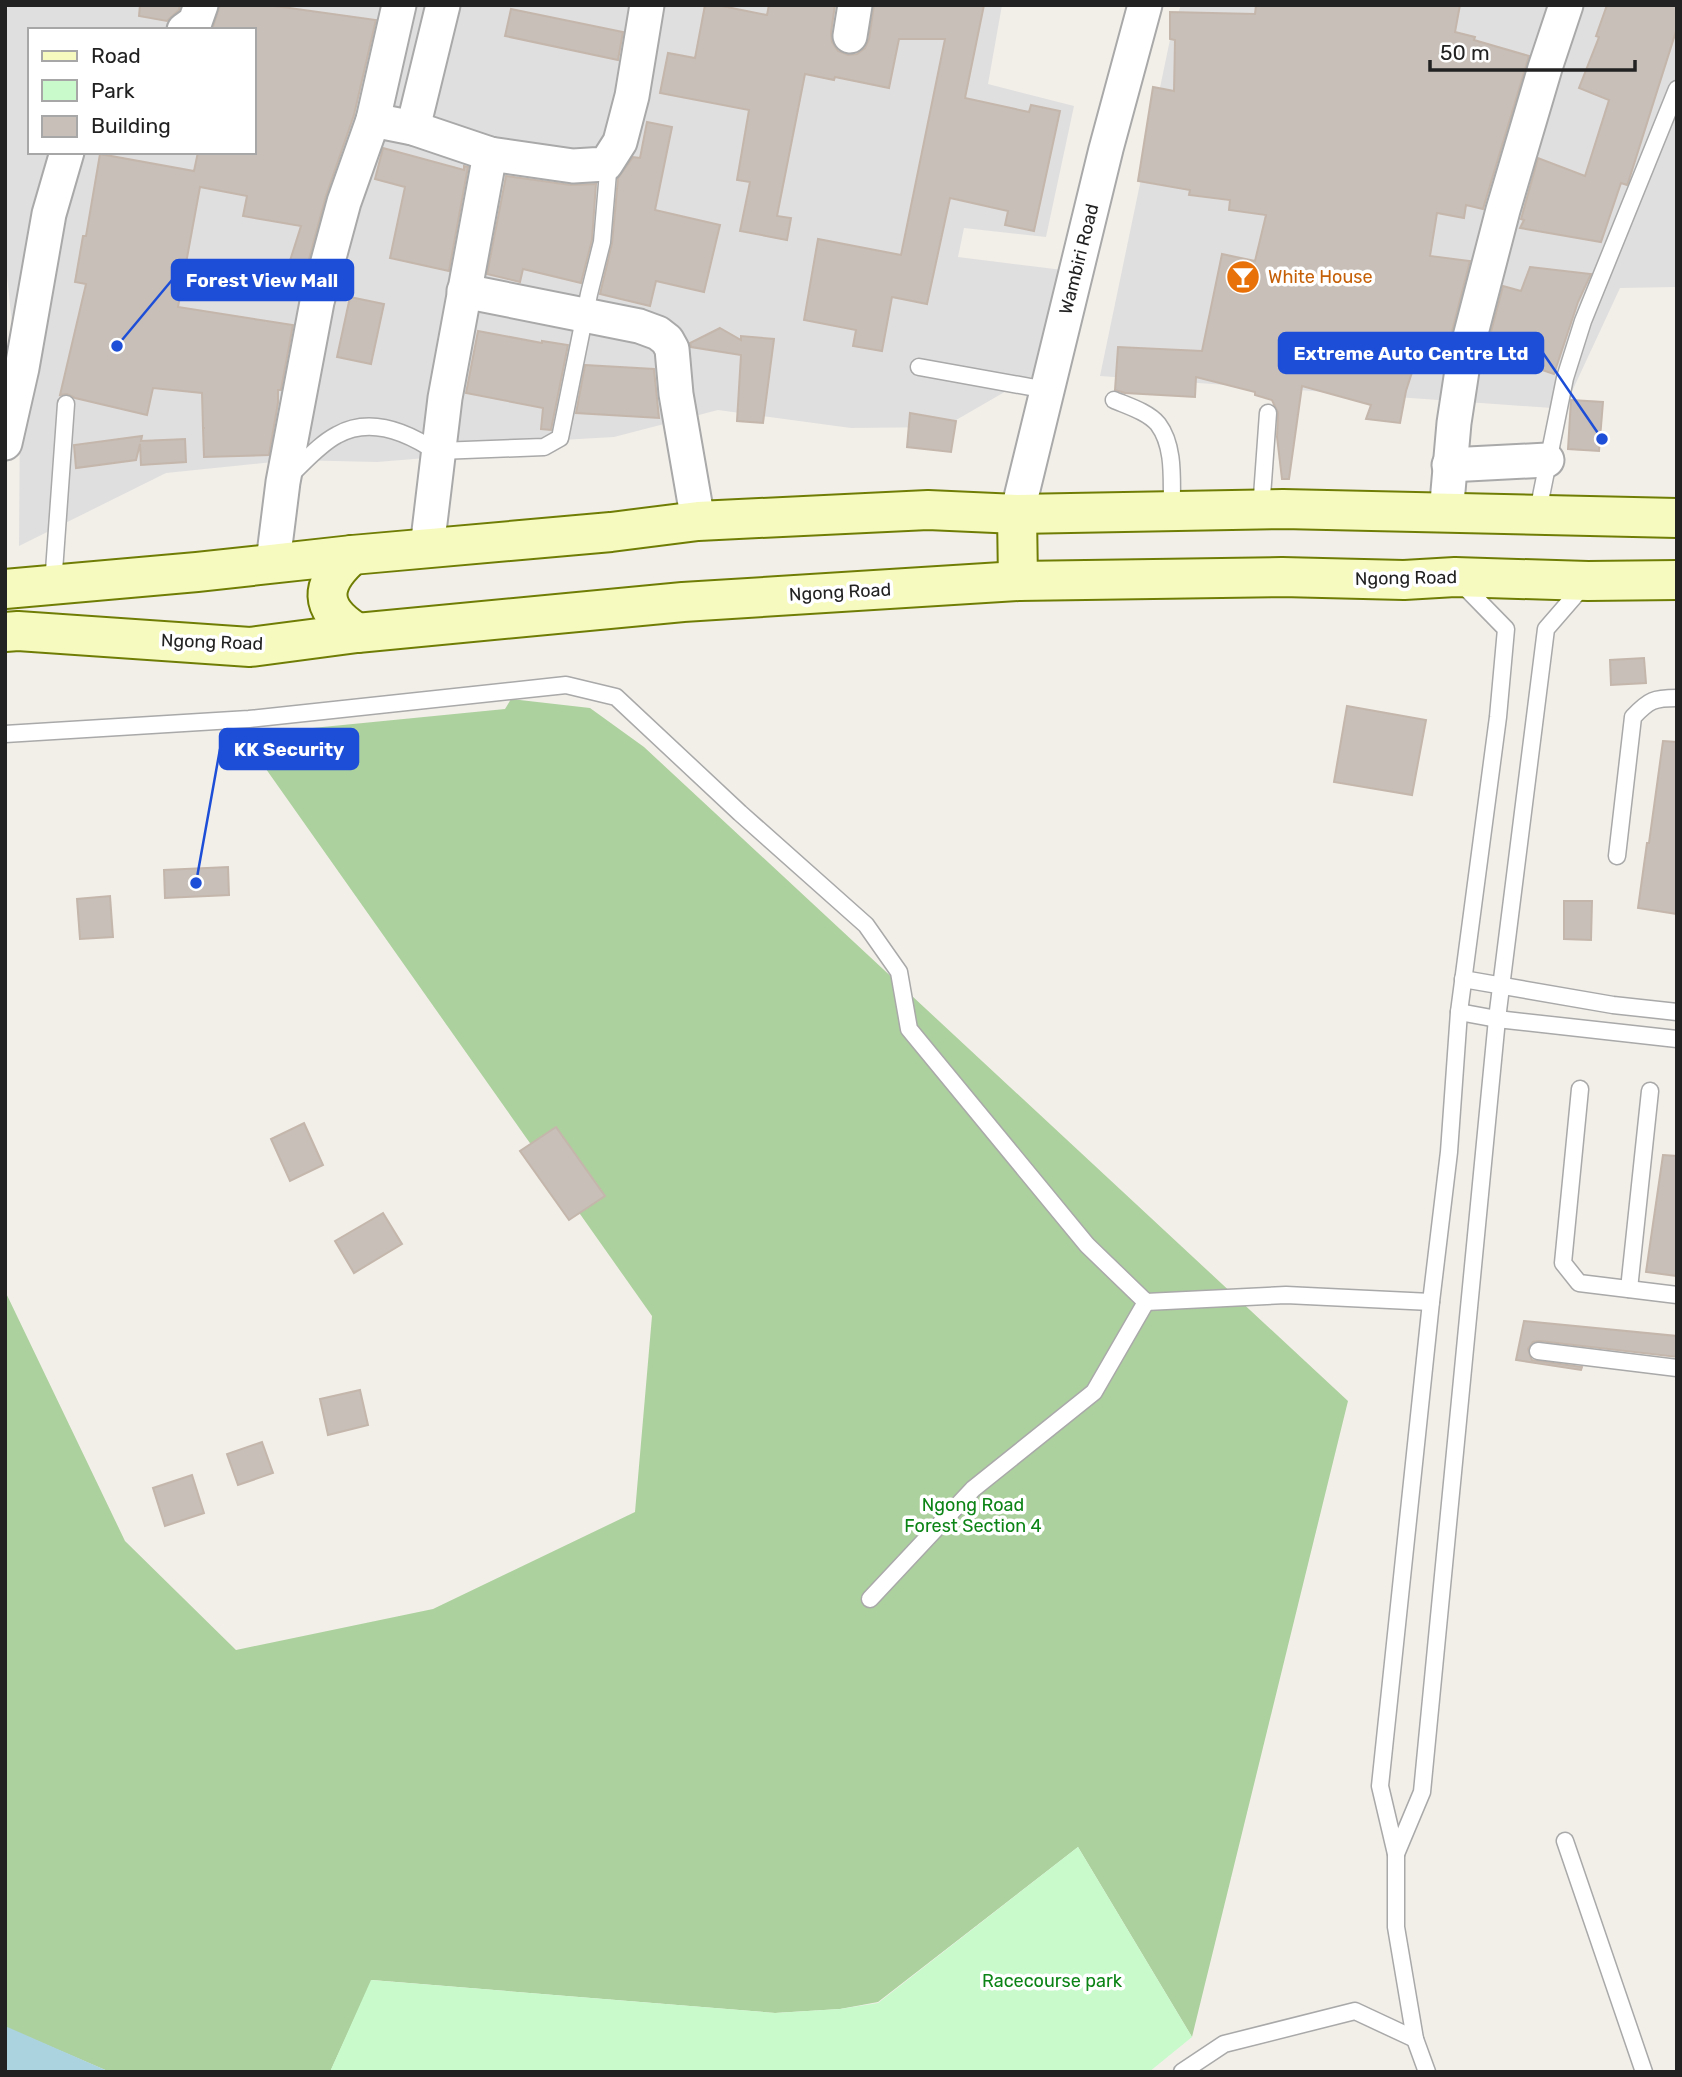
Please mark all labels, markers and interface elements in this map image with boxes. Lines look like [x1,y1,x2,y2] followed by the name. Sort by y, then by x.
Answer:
[28,28,256,154] legend
[1430,28,1635,72] scale bar
[1440,40,1490,65] text: 50 m
[91,43,141,68] text: Road
[91,78,135,103] text: Park
[91,113,171,138] text: Building
[1055,201,1103,317] street label: Wambiri Road
[1224,258,1262,296] bar icon: White House
[172,260,353,300] callout: Forest View Mall
[1268,266,1373,288] place label: White House
[186,269,338,292] text: Forest View Mall
[1279,333,1543,373] callout: Extreme Auto Centre Ltd
[1293,342,1529,365] text: Extreme Auto Centre Ltd
[1355,566,1457,590] street label: Ngong Road
[788,578,892,606] street label: Ngong Road
[160,629,264,655] street label: Ngong Road
[220,729,358,769] callout: KK Security
[234,738,345,761] text: KK Security
[904,1494,1042,1537] park label: Ngong Road Forest Section 4
[982,1970,1123,1992] park label: Racecourse park

